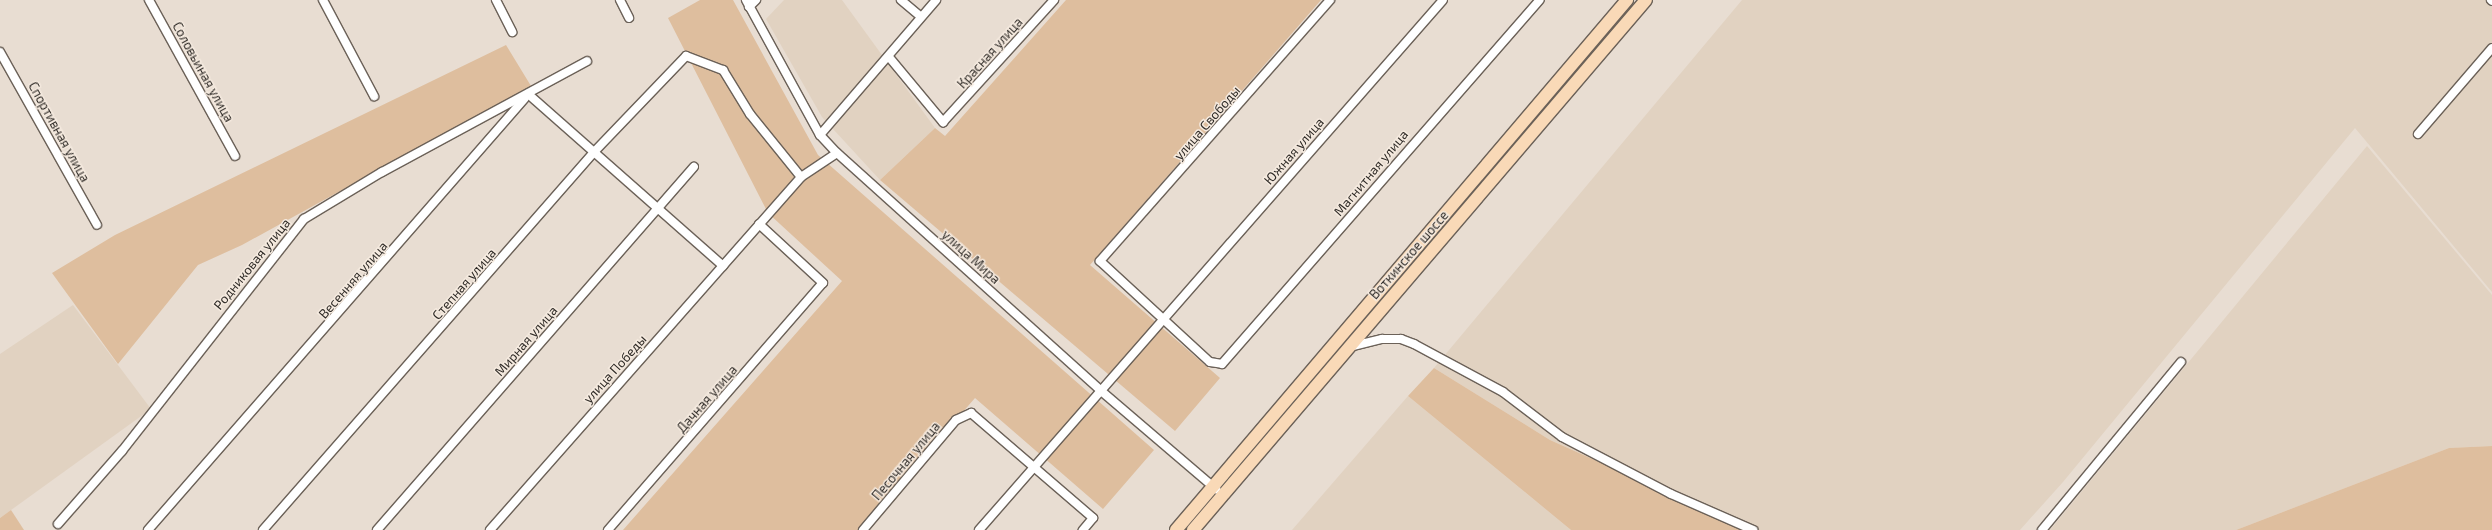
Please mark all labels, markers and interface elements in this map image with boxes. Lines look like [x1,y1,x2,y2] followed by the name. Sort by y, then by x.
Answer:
[954,14,1026,92] street label: Красная улица
[169,19,237,125] street label: Соловьиная улица
[25,79,93,185] street label: Спортивная улица
[1171,83,1243,163] street label: улица Свободы
[1261,114,1327,188] street label: Южная улица
[1331,127,1411,219] street label: Магнитная улица
[1366,208,1452,302] street label: Воткинское шоссе
[210,215,294,313] street label: Родниковая улица
[939,227,1003,287] street label: улица Мира
[315,238,391,322] street label: Весенняя улица
[429,245,499,323] street label: Степная улица
[491,303,561,379] street label: Мирная улица
[580,332,650,406] street label: улица Победы
[674,362,740,436] street label: Дачная улица
[869,419,943,503] street label: Песочная улица

